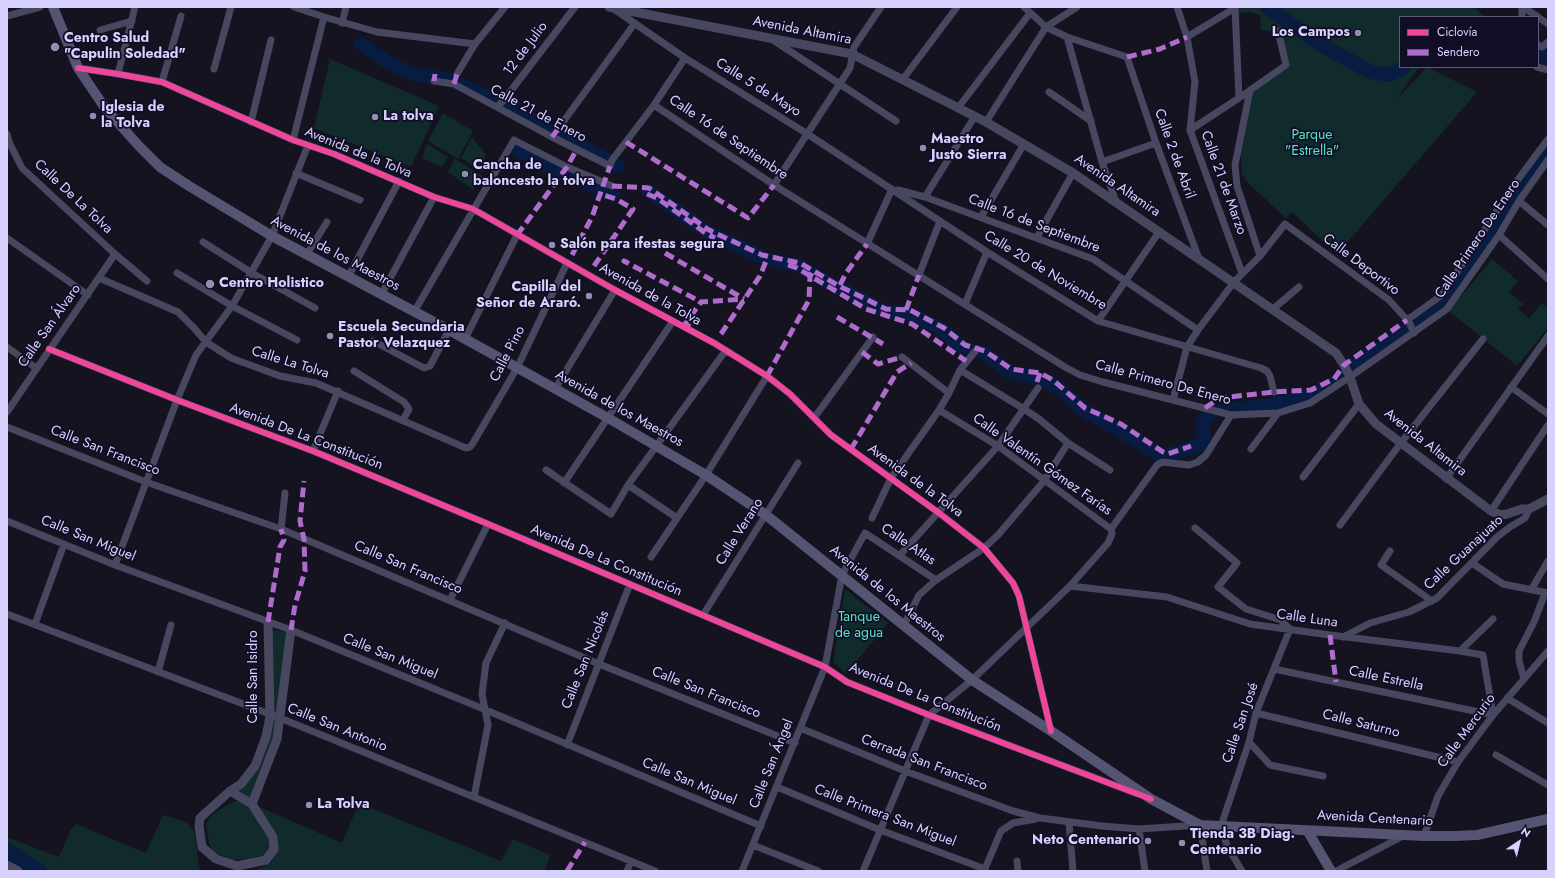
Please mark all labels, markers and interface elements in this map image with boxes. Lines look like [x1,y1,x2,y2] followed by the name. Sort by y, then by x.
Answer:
[751,13,853,49] street label: Avenida Altamira
[1399,16,1539,68] legend
[500,19,552,79] street label: 12 de Julio
[1437,23,1477,41] text: Ciclovía
[1272,25,1350,41] place label: Los Campos
[1353,28,1363,38] marker: Los Campos
[64,31,186,64] place label: Centro Salud "Capulin Soledad"
[49,41,61,53] marker: Centro Salud "Capulin Soledad"
[1437,43,1480,61] text: Sendero
[712,55,804,121] street label: Calle 5 de Mayo
[487,82,589,146] street label: Calle 21 de Enero
[665,92,791,184] street label: Calle 16 de Septiembre
[101,100,164,132] place label: Iglesia de la Tolva
[1150,107,1198,201] street label: Calle 2 de Abril
[383,109,434,125] place label: La tolva
[88,111,98,121] marker: Iglesia de la Tolva
[370,112,380,122] marker: La tolva
[302,124,414,182] street label: Avenida de la Tolva
[1285,128,1339,160] park label: Parque "Estrella"
[1196,129,1250,237] street label: Calle 21 de Marzo
[931,132,1007,164] place label: Maestro Justo Sierra
[918,143,928,153] marker: Maestro Justo Sierra
[1071,151,1163,221] street label: Avenida Altamira
[30,156,116,238] street label: Calle De La Tolva
[473,158,594,190] place label: Cancha de baloncesto la tolva
[460,169,470,179] marker: Cancha de baloncesto la tolva
[1432,176,1524,302] street label: Calle Primero De Enero
[966,191,1102,257] street label: Calle 16 de Septiembre
[268,213,402,295] street label: Avenida de los Maestros
[981,228,1109,314] street label: Calle 20 de Noviembre
[1319,231,1403,299] street label: Calle Deportivo
[560,237,724,253] place label: Salón para ifestas segura
[547,240,557,250] marker: Salón para ifestas segura
[596,260,704,330] street label: Avenida de la Tolva
[219,276,324,292] place label: Centro Holistico
[204,278,216,290] marker: Centro Holistico
[476,280,581,312] place label: Capilla del Señor de Araró.
[15,281,85,371] street label: Calle San Álvaro
[584,291,594,301] marker: Capilla del Señor de Araró.
[338,320,464,352] place label: Escuela Secundaria Pastor Velazquez
[487,323,529,385] street label: Calle Pino
[325,331,335,341] marker: Escuela Secundaria Pastor Velazquez
[249,343,331,383] street label: Calle La Tolva
[1093,357,1233,409] street label: Calle Primero De Enero
[552,367,686,451] street label: Avenida de los Maestros
[227,400,385,474] street label: Avenida De La Constitución
[1380,406,1470,480] street label: Avenida Altamira
[969,410,1115,520] street label: Calle Valentín Gómez Farías
[48,422,162,480] street label: Calle San Francisco
[864,441,966,521] street label: Avenida de la Tolva
[713,495,767,569] street label: Calle Verano
[38,512,138,566] street label: Calle San Miguel
[1421,512,1507,594] street label: Calle Guanajuato
[528,521,684,601] street label: Avenida De La Constitución
[877,521,939,569] street label: Calle Atlas
[351,538,465,598] street label: Calle San Francisco
[826,542,948,646] street label: Avenida de los Maestros
[1275,606,1339,632] street label: Calle Luna
[559,608,613,712] street label: Calle San Nicolás
[835,610,883,642] park label: Tanque de agua
[246,630,262,724] street label: Calle San Isidro
[340,630,440,684] street label: Calle San Miguel
[846,660,1004,736] street label: Avenida De La Constitución
[649,663,763,723] street label: Calle San Francisco
[1347,663,1425,695] street label: Calle Estrella
[1219,681,1263,765] street label: Calle San José
[1435,691,1499,771] street label: Calle Mercurio
[285,700,389,756] street label: Calle San Antonio
[1321,706,1401,742] street label: Calle Saturno
[746,717,798,811] street label: Calle San Ángel
[858,731,990,795] street label: Cerrada San Francisco
[639,755,739,809] street label: Calle San Miguel
[812,781,958,851] street label: Calle Primera San Miguel
[317,797,370,813] place label: La Tolva
[304,800,314,810] marker: La Tolva
[1316,808,1434,830] street label: Avenida Centenario
[1499,822,1539,862] north arrow
[1518,823,1534,841] text: N
[1190,827,1295,860] place label: Tienda 3B Diag. Centenario
[1032,833,1140,849] place label: Neto Centenario
[1143,836,1153,846] marker: Neto Centenario
[1177,838,1187,848] marker: Tienda 3B Diag. Centenario

